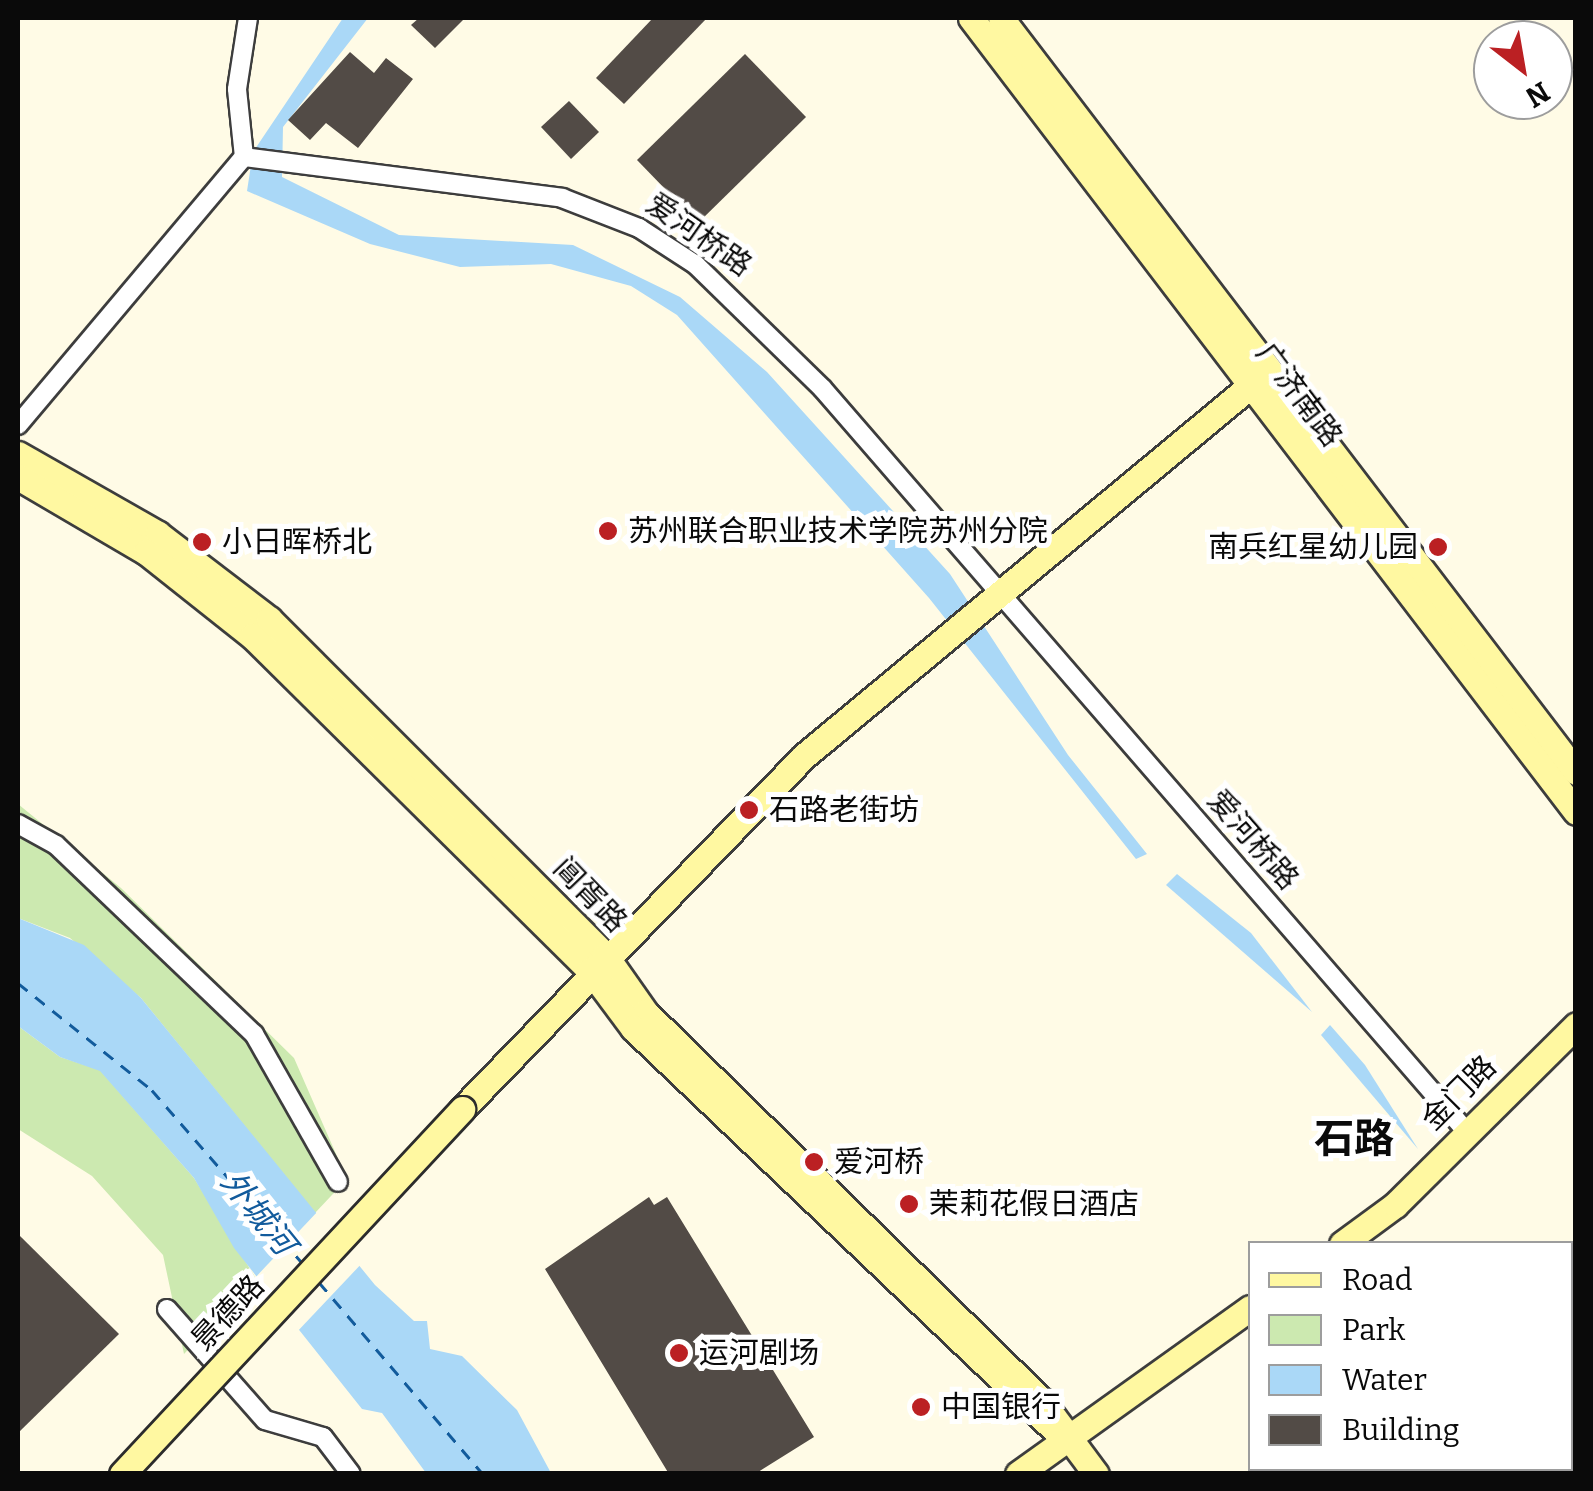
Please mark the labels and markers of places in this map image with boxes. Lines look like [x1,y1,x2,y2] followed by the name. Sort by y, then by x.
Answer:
[628,513,1048,549] place label: 苏州联合职业技术学院苏州分院
[597,520,619,542] marker: 苏州联合职业技术学院苏州分院
[222,524,372,560] place label: 小日晖桥北
[1208,529,1418,565] place label: 南兵红星幼儿园
[191,531,213,553] marker: 小日晖桥北
[1427,536,1449,558] marker: 南兵红星幼儿园
[769,792,919,828] place label: 石路老街坊
[738,799,760,821] marker: 石路老街坊
[834,1144,924,1180] place label: 爱河桥
[803,1151,825,1173] marker: 爱河桥
[929,1186,1139,1222] place label: 茉莉花假日酒店
[898,1193,920,1215] marker: 茉莉花假日酒店
[699,1335,819,1371] place label: 运河剧场
[668,1342,690,1364] marker: 运河剧场
[941,1389,1061,1425] place label: 中国银行
[910,1396,932,1418] marker: 中国银行

